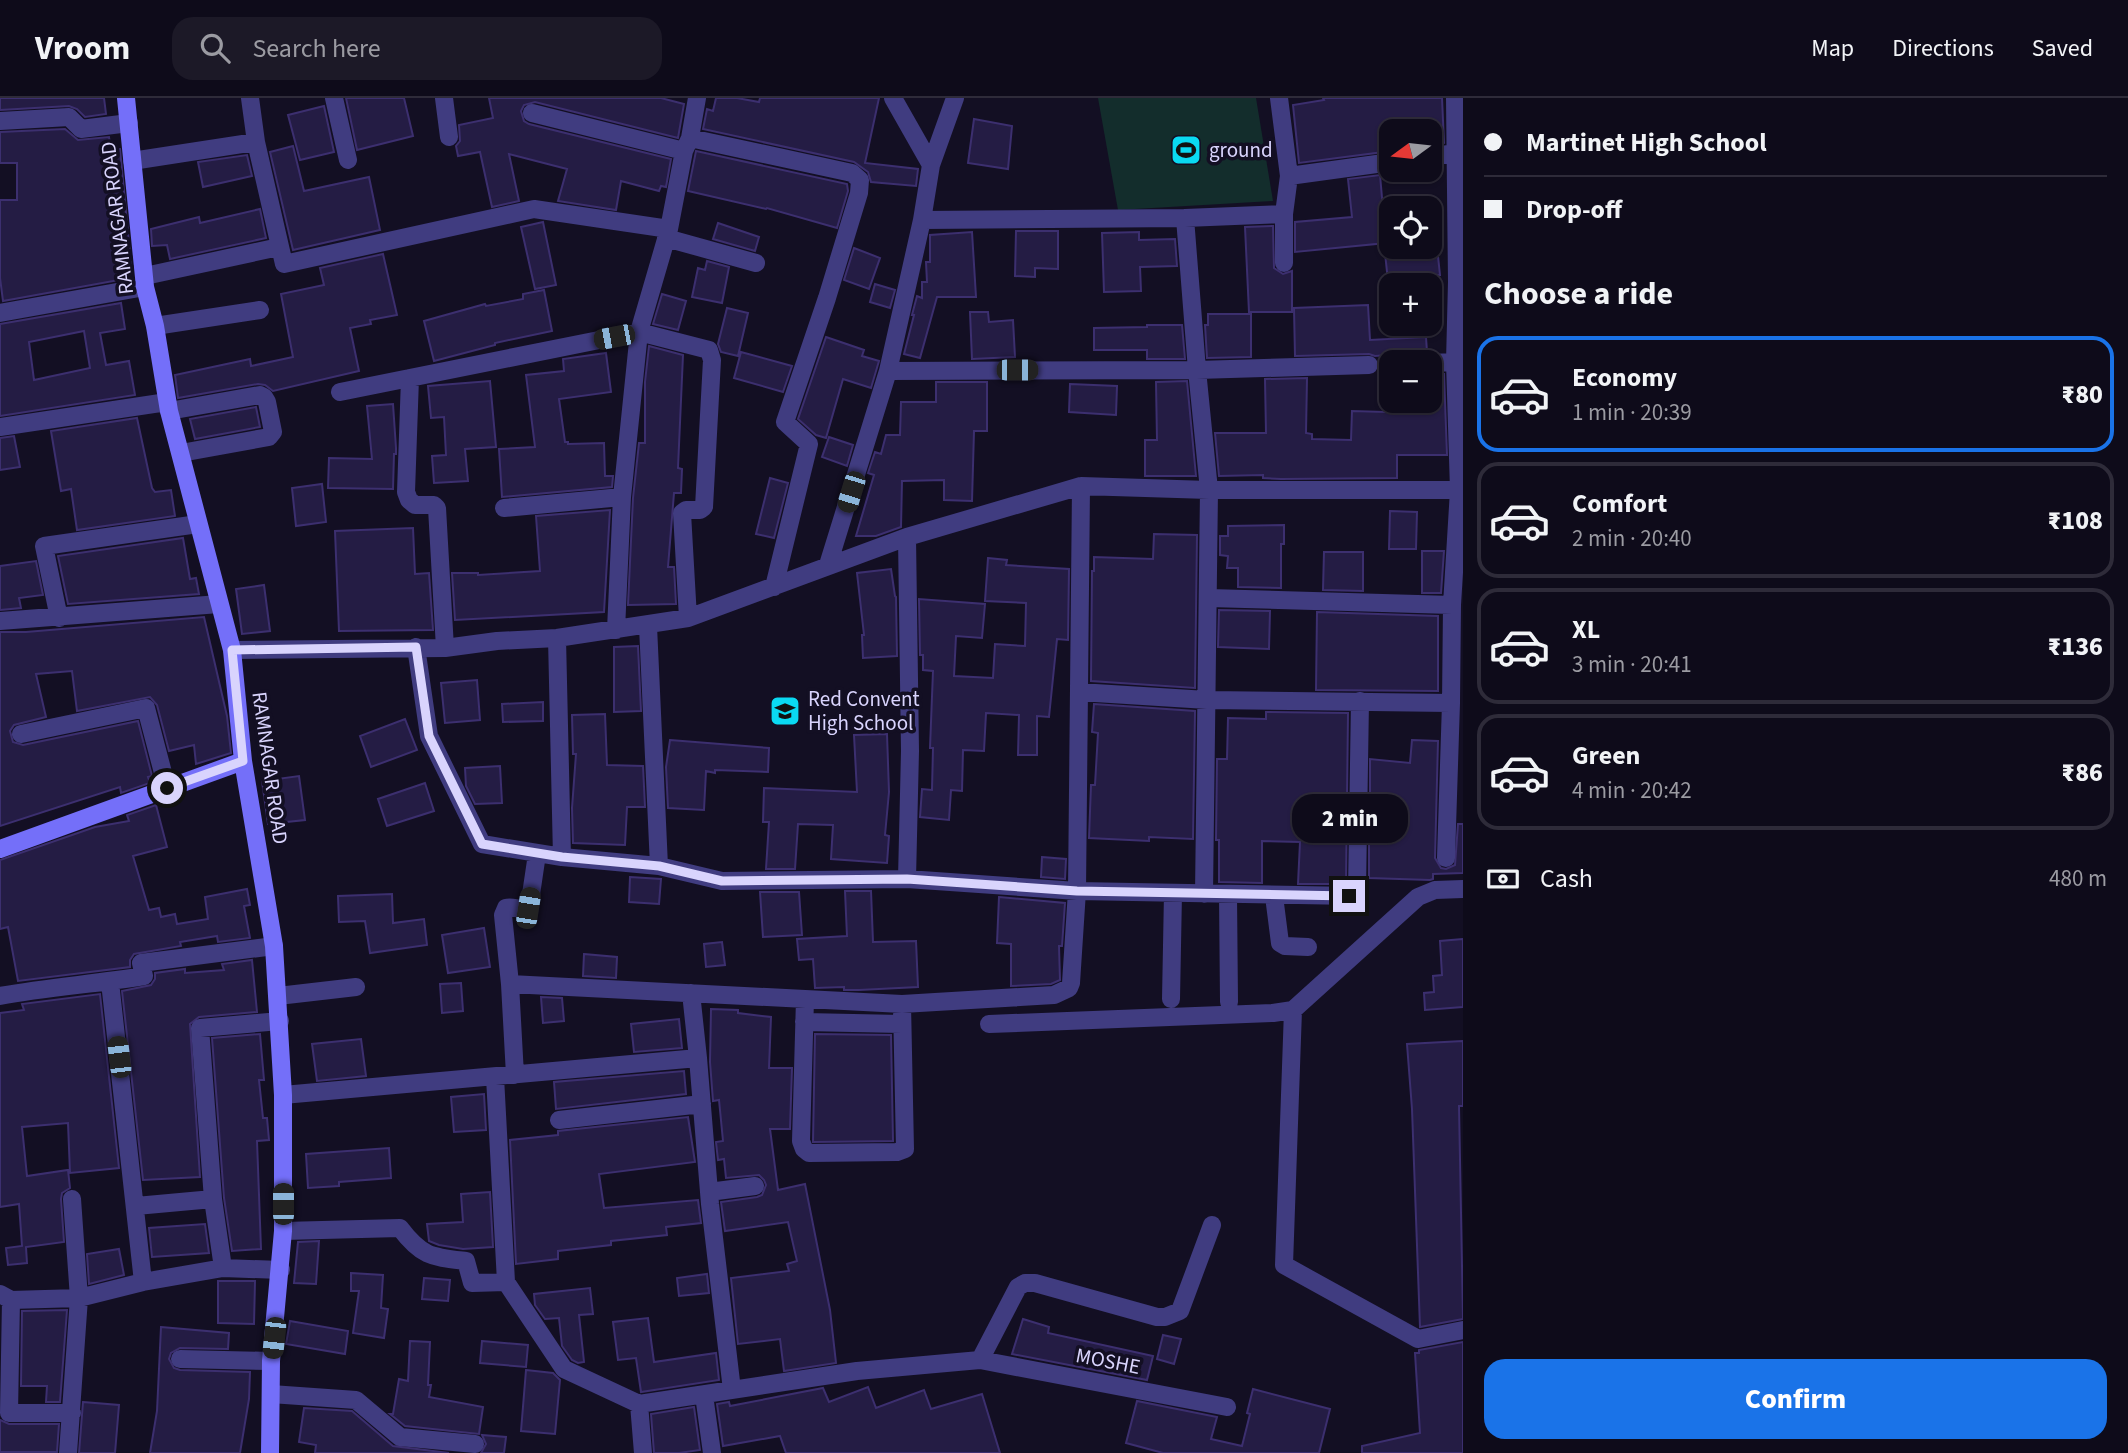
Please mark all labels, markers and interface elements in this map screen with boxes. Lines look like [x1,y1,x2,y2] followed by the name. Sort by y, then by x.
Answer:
[172,17,662,80] search box
[35,25,130,72] text: Vroom
[196,29,234,67] icon: search
[252,30,381,67] text: Search here
[1811,31,1854,66] text: Map
[1892,31,1994,66] text: Directions
[2032,31,2093,66] text: Saved
[1379,119,1442,182] north arrow
[1379,119,1442,413] map controls
[1526,124,1767,161] text: Martinet High School
[1169,133,1203,167] sports icon: ground
[1209,135,1273,165] place label: ground
[93,140,141,296] street label: RAMNAGAR ROAD
[1526,191,1622,228] text: Drop-off
[1379,196,1442,259] button: locate
[1484,271,1673,317] text: Choose a ride
[1379,273,1442,336] button: +
[592,323,637,351] car
[1379,350,1442,413] button: −
[1572,359,1677,396] text: Economy
[997,360,1039,381] car
[1488,363,1551,426] icon: car
[2061,376,2103,413] text: ₹80
[1572,396,1692,429] text: 1 min · 20:39
[835,469,868,515] car
[1572,485,1667,522] text: Comfort
[1488,489,1551,552] icon: car
[2047,502,2103,539] text: ₹108
[1572,522,1692,555] text: 2 min · 20:40
[1572,611,1600,648] text: XL
[1488,615,1551,678] icon: car
[2047,628,2103,665] text: ₹136
[1572,648,1692,681] text: 3 min · 20:41
[808,684,920,738] place label: Red Convent High School
[244,690,296,846] street label: RAMNAGAR ROAD
[768,694,802,728] school or university icon: Red Convent High School
[1572,737,1640,774] text: Green
[1488,741,1551,804] icon: car
[2061,754,2103,791] text: ₹86
[151,772,183,804] route start
[1572,774,1692,807] text: 4 min · 20:42
[1291,794,1407,844] callout: 2 min
[1322,802,1378,835] text: 2 min
[1484,860,1522,898] icon: cash
[1540,860,1593,897] text: Cash
[2049,862,2107,895] text: 480 m
[1333,880,1365,912] route end
[515,886,542,930] car
[107,1035,132,1079] car
[273,1183,294,1225] car
[262,1316,287,1360] car
[1073,1340,1143,1382] street label: MOSHE
[1484,1359,2107,1439] button: Confirm

